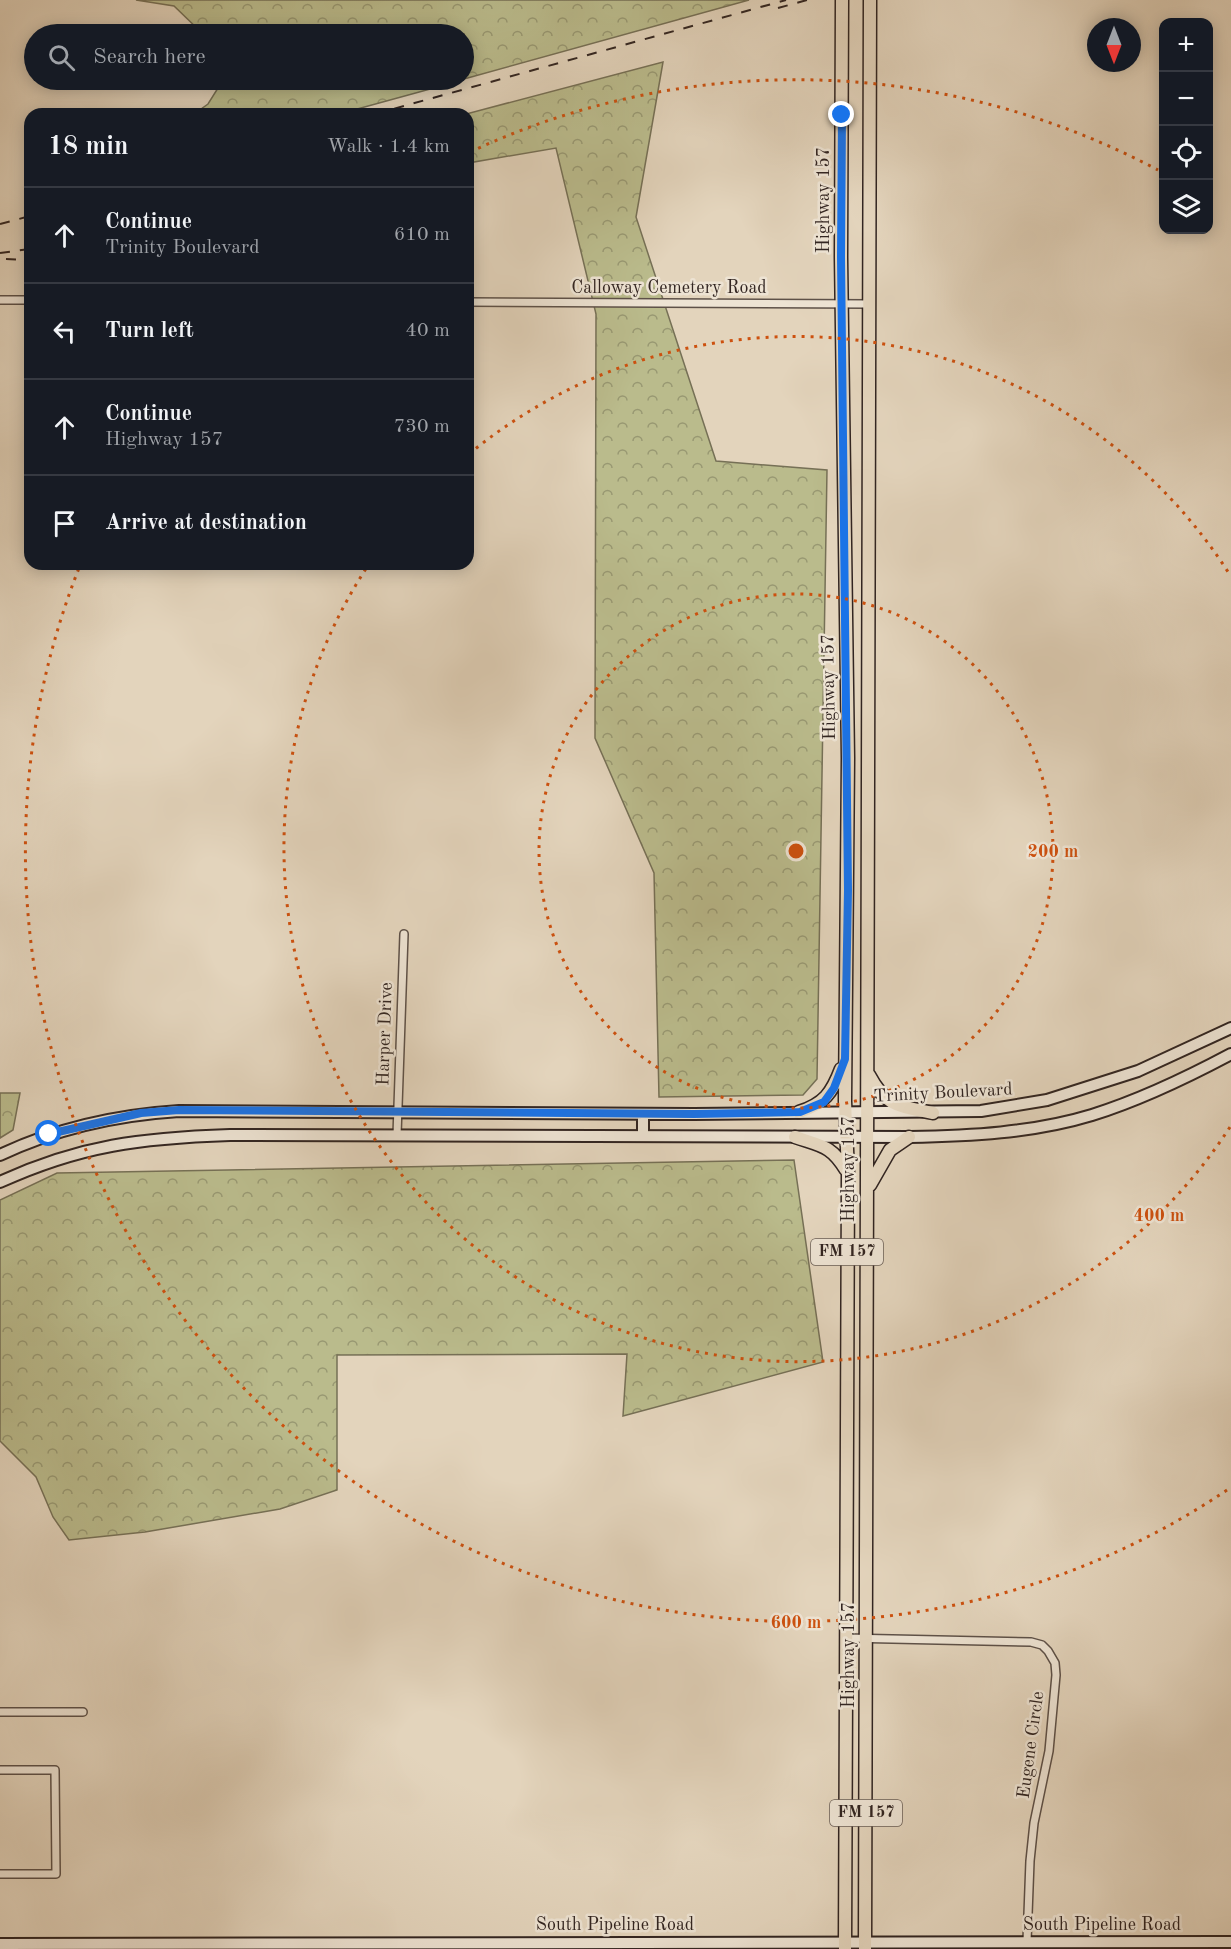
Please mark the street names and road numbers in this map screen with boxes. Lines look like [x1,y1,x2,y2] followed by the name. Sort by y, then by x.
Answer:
[815,147,833,253] street label: Highway 157
[571,279,767,297] street label: Calloway Cemetery Road
[819,634,839,740] street label: Highway 157
[374,982,396,1086] street label: Harper Drive
[873,1080,1013,1106] street label: Trinity Boulevard
[840,1116,858,1222] street label: Highway 157
[811,1239,883,1265] road number: FM 157
[840,1602,858,1708] street label: Highway 157
[1015,1690,1047,1800] street label: Eugene Circle
[830,1800,902,1826] road number: FM 157
[536,1916,694,1934] street label: South Pipeline Road
[1023,1916,1181,1934] street label: South Pipeline Road

